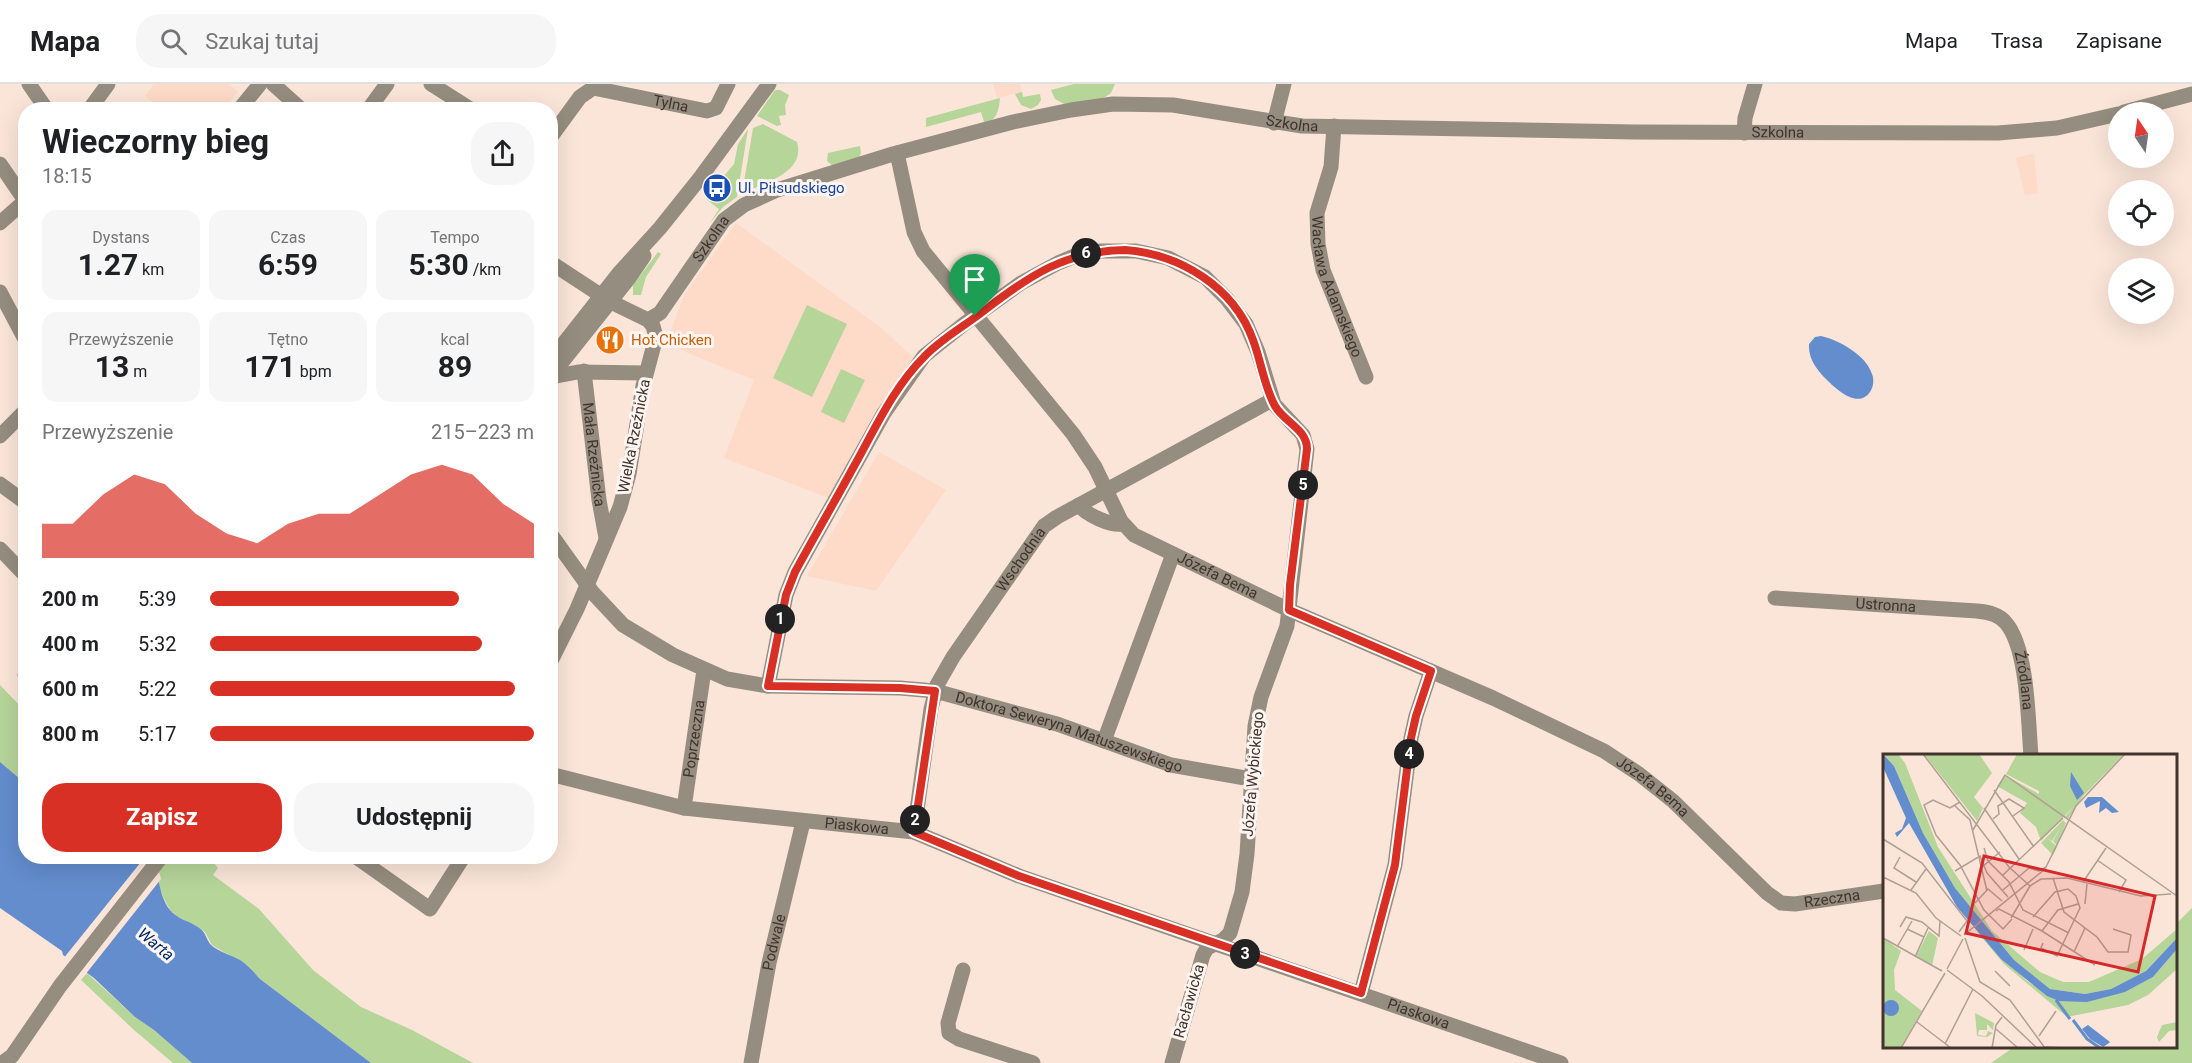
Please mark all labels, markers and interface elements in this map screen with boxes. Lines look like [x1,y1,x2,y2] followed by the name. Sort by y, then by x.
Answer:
[136,14,556,68] search box
[30,25,100,58] text: Mapa
[157,25,190,58] icon: search
[205,29,319,54] text: Szukaj tutaj
[1905,29,1958,53] text: Mapa
[1991,29,2043,53] text: Trasa
[2076,29,2162,53] text: Zapisane
[652,91,690,116] street label: Tylna
[2108,102,2174,168] north arrow
[2108,102,2174,324] map controls
[1265,111,1318,135] street label: Szkolna
[42,122,269,161] text: Wieczorny bieg
[471,122,534,185] button: share
[1752,123,1804,141] street label: Szkolna
[42,164,92,188] text: 18:15
[701,172,733,204] bus stop icon: Ul. Piłsudskiego
[738,179,845,197] place label: Ul. Piłsudskiego
[2108,180,2174,246] button: locate
[689,212,733,266] street label: Szkolna
[1308,215,1366,360] street label: Wacława Adamskiego
[92,228,150,247] text: Dystans
[270,228,306,247] text: Czas
[430,228,480,247] text: Tempo
[1071,238,1101,268] pin: 6
[1081,243,1091,262] text: 6
[78,247,138,282] text: 1.27
[258,247,318,282] text: 6:59
[409,247,469,282] text: 5:30
[949,254,1000,316] pin
[2108,258,2174,324] button: layers
[138,260,164,279] text: km
[469,260,501,279] text: /km
[958,263,991,296] icon: arrive
[594,324,626,356] restaurant icon: Hot Chicken
[68,330,174,349] text: Przewyższenie
[268,330,308,349] text: Tętno
[441,330,469,349] text: kcal
[631,331,712,349] place label: Hot Chicken
[95,349,129,384] text: 13
[244,349,296,384] text: 171
[438,349,472,384] text: 89
[129,362,147,381] text: m
[296,362,332,381] text: bpm
[614,378,654,494] street label: Wielka Rzeźnicka
[579,401,609,508] street label: Mała Rzeźnicka
[42,420,173,444] text: Przewyższenie
[431,420,534,444] text: 215–223 m
[1288,470,1318,500] pin: 5
[1298,475,1308,494] text: 5
[992,524,1049,595] street label: Wschodnia
[1174,548,1261,603] street label: Józefa Bema
[42,587,99,611] text: 200 m
[138,587,177,611] text: 5:39
[1855,594,1917,616] street label: Ustronna
[765,604,795,634] pin: 1
[775,609,785,628] text: 1
[42,632,99,656] text: 400 m
[138,632,177,656] text: 5:32
[2011,649,2037,711] street label: Źródlana
[42,677,99,701] text: 600 m
[138,677,177,701] text: 5:22
[953,688,1184,776] street label: Doktora Seweryna Matuszewskiego
[680,699,709,779] street label: Poprzeczna
[1239,711,1267,837] street label: Józefa Wybickiego
[42,722,99,746] text: 800 m
[138,722,177,746] text: 5:17
[1394,739,1424,769] pin: 4
[1404,744,1414,763] text: 4
[1613,753,1693,821] street label: Józefa Bema
[1883,754,2177,1048] inset map
[42,783,282,852] button: Zapisz
[294,783,534,852] button: Udostępnij
[900,805,930,835] pin: 2
[910,810,920,829] text: 2
[824,814,890,838] street label: Piaskowa
[1803,886,1861,912] street label: Rzeczna
[759,912,790,972] street label: Podwale
[134,924,178,964] water label: Warta
[1230,939,1260,969] pin: 3
[1240,944,1250,963] text: 3
[1170,962,1208,1040] street label: Racławicka
[1385,995,1452,1033] street label: Piaskowa

